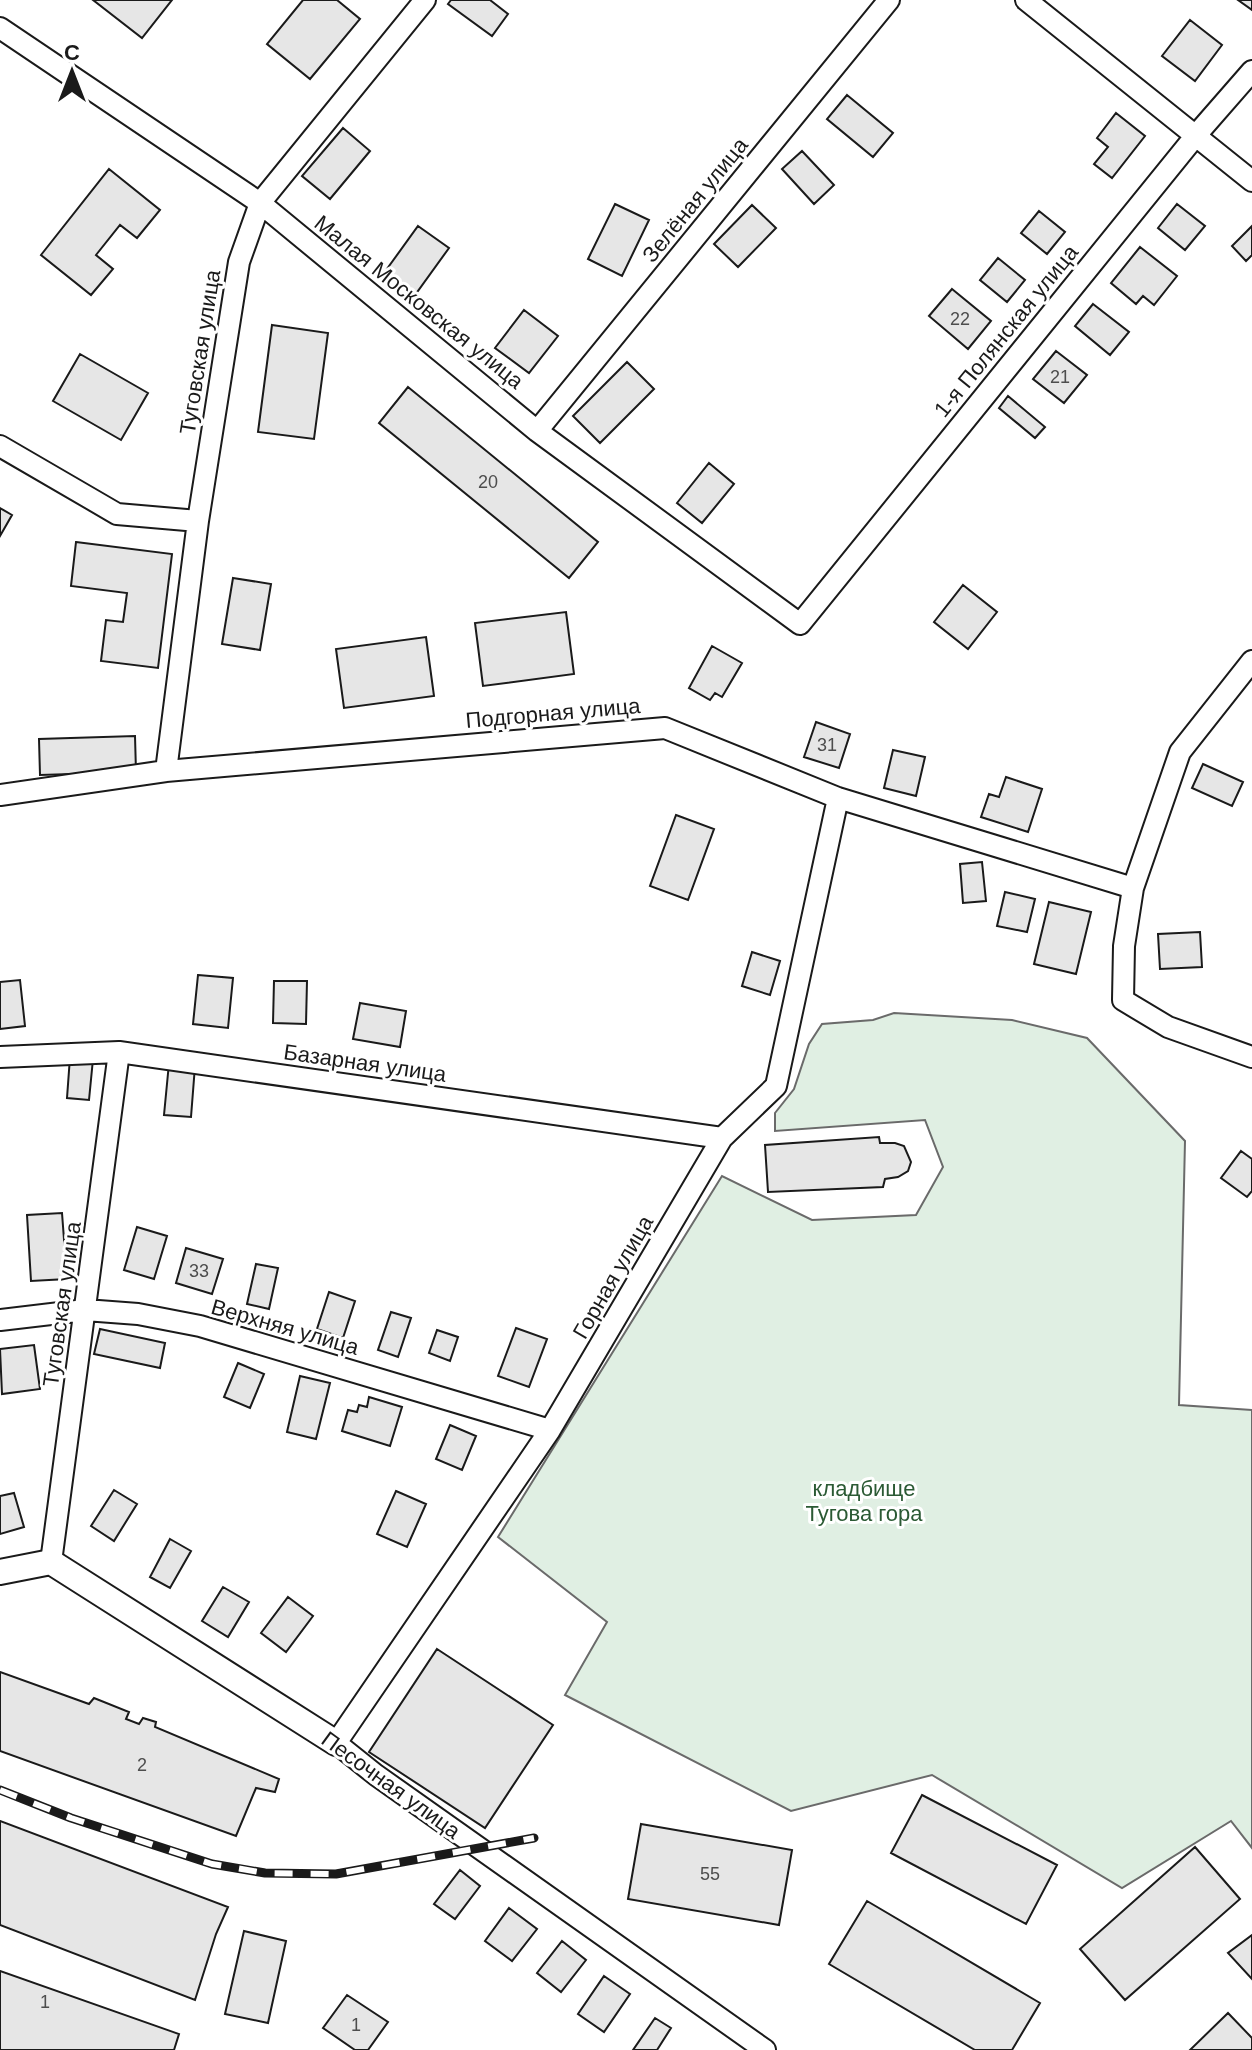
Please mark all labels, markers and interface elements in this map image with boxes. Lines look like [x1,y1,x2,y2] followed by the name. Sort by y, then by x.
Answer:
[32,32,112,112] north arrow
[64,40,80,65] text: С
[637,132,753,267] street label: Зелёная улица
[310,210,529,394] street label: Малая Московская улица
[929,239,1083,422] street label: 1-я Полянская улица
[175,267,225,436] street label: Туговская улица
[950,309,970,329] house number: 22
[1050,367,1070,387] house number: 21
[478,472,498,492] house number: 20
[465,693,642,733] street label: Подгорная улица
[817,735,837,755] house number: 31
[282,1039,449,1087] street label: Базарная улица
[568,1210,659,1343] street label: Горная улица
[38,1219,86,1388] street label: Туговская улица
[189,1261,209,1281] house number: 33
[208,1294,362,1360] street label: Верхняя улица
[805,1476,923,1526] park label: кладбище Тугова гора
[317,1726,466,1844] street label: Песочная улица
[137,1755,147,1775] house number: 2
[700,1864,720,1884] house number: 55
[40,1992,50,2012] house number: 1
[351,2015,361,2035] house number: 1

